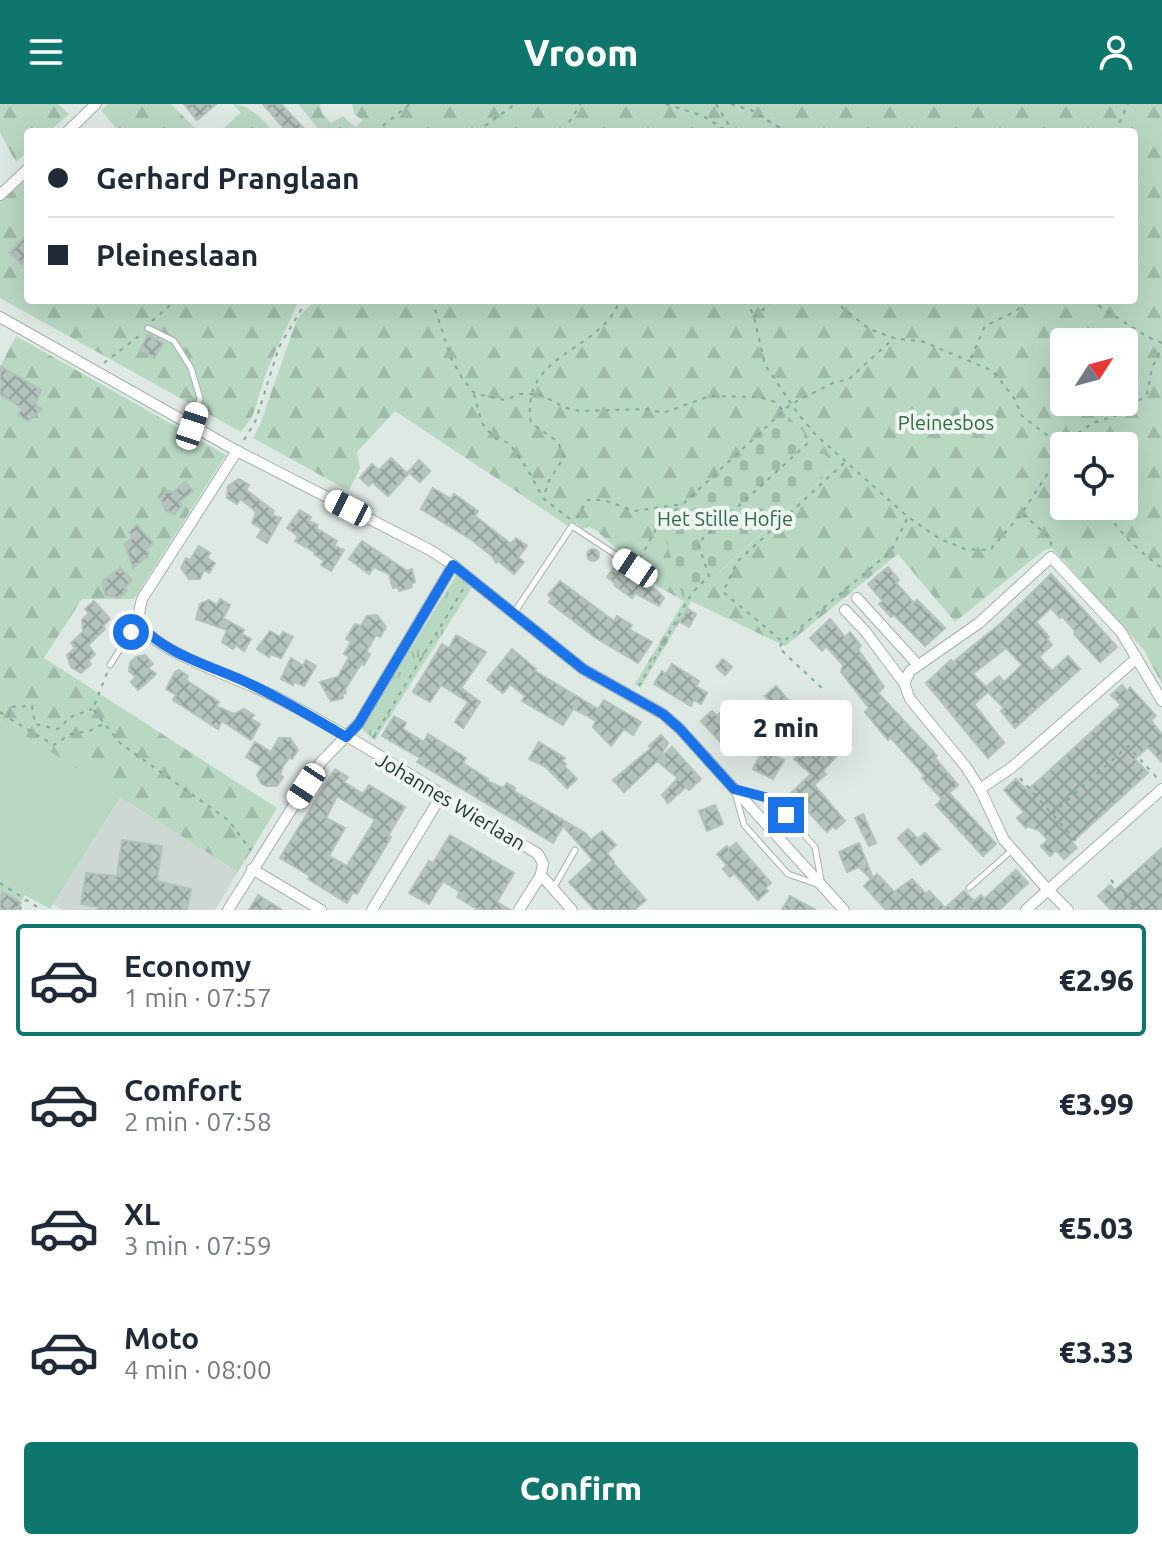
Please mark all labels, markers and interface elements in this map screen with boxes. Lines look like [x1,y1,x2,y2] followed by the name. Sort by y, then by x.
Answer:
[24,30,68,74] icon: menu
[1094,30,1138,74] icon: person
[524,32,638,73] text: Vroom
[96,161,360,195] text: Gerhard Pranglaan
[96,238,258,272] text: Pleineslaan
[1050,328,1138,416] north arrow
[1050,328,1138,520] map controls
[173,399,211,453] car
[898,411,994,434] park label: Pleinesbos
[1050,432,1138,520] button: locate
[321,486,375,530] car
[657,507,793,530] park label: Het Stille Hofje
[608,545,662,591] car
[113,614,149,650] route start
[720,699,852,755] callout: 2 min
[753,713,819,742] text: 2 min
[372,747,530,855] street label: Johannes Wierlaan
[283,759,329,813] car
[768,797,804,833] route end
[28,944,100,1016] icon: car
[124,949,251,983] text: Economy
[1059,963,1134,997] text: €2.96
[124,983,272,1012] text: 1 min · 07:57
[28,1068,100,1140] icon: car
[124,1073,242,1107] text: Comfort
[1059,1087,1134,1121] text: €3.99
[124,1107,272,1136] text: 2 min · 07:58
[28,1192,100,1264] icon: car
[124,1197,160,1231] text: XL
[1059,1211,1134,1245] text: €5.03
[124,1231,272,1260] text: 3 min · 07:59
[28,1316,100,1388] icon: car
[124,1321,199,1355] text: Moto
[1059,1335,1134,1369] text: €3.33
[124,1355,272,1384] text: 4 min · 08:00
[24,1442,1138,1534] button: Confirm

